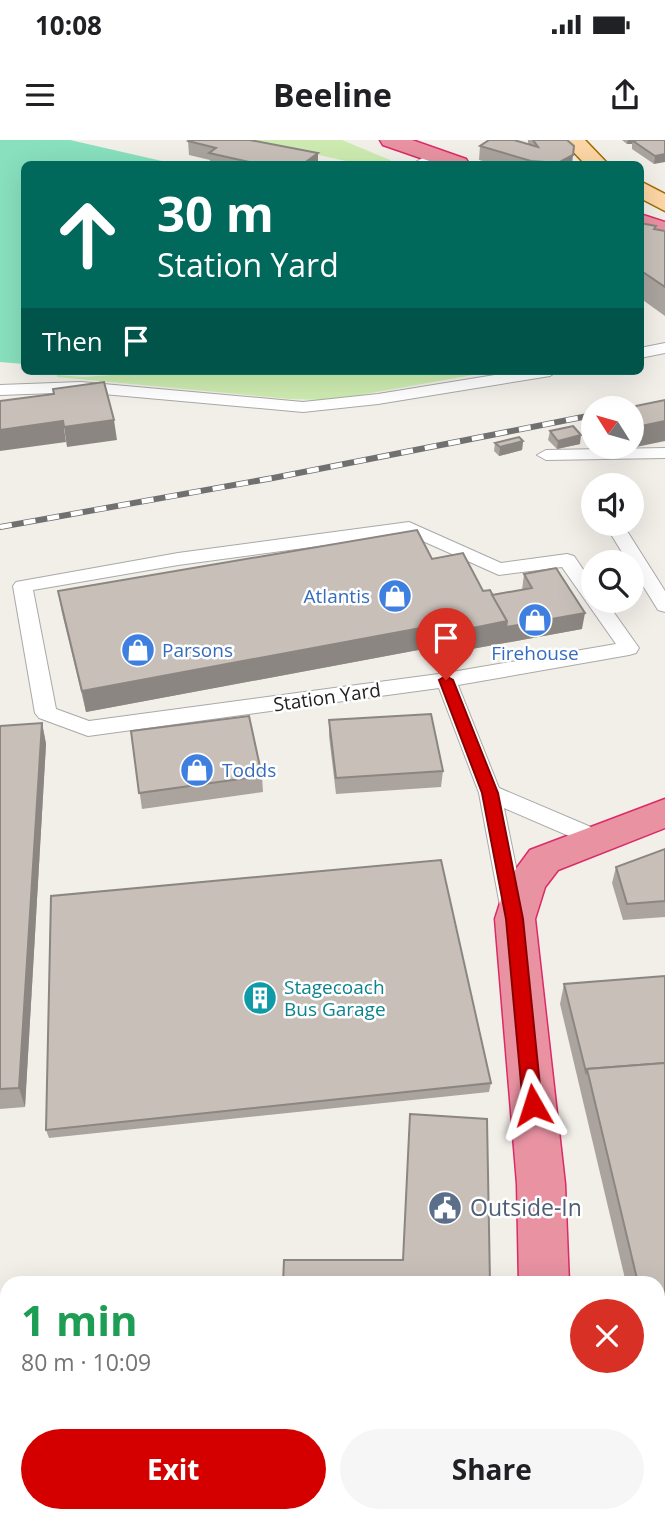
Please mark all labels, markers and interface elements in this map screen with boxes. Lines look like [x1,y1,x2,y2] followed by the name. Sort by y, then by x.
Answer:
[35,7,102,43] text: 10:08
[273,73,392,116] text: Beeline
[21,76,59,114] icon: menu
[606,76,644,114] icon: share
[157,180,274,246] text: 30 m
[42,189,133,280] icon: ahead
[157,243,339,286] text: Station Yard
[117,322,155,360] icon: arrive
[42,323,103,359] text: Then
[581,396,644,458] north arrow
[581,396,644,613] map controls
[581,473,644,536] button: sound
[581,550,644,613] button: search
[376,577,414,615] shop icon: Atlantis
[304,583,370,609] place label: Atlantis
[516,601,554,639] shop icon: Firehouse
[416,608,476,680] pin
[427,619,465,657] icon: arrive
[119,631,157,669] shop icon: Parsons
[162,637,233,663] place label: Parsons
[491,640,579,666] place label: Firehouse
[272,677,382,717] street label: Station Yard
[178,751,216,789] shop icon: Todds
[222,757,276,783] place label: Todds
[284,974,386,1022] place label: Stagecoach Bus Garage
[241,979,279,1017] building icon: Stagecoach Bus Garage
[496,1068,570,1142] position arrow
[426,1189,464,1227] public building icon: Outside-In
[470,1191,582,1223] place label: Outside-In
[21,1291,138,1348] text: 1 min
[570,1299,644,1373] button: close
[21,1346,151,1378] text: 80 m · 10:09
[21,1429,326,1509] button: Exit
[340,1429,644,1509] button: Share

